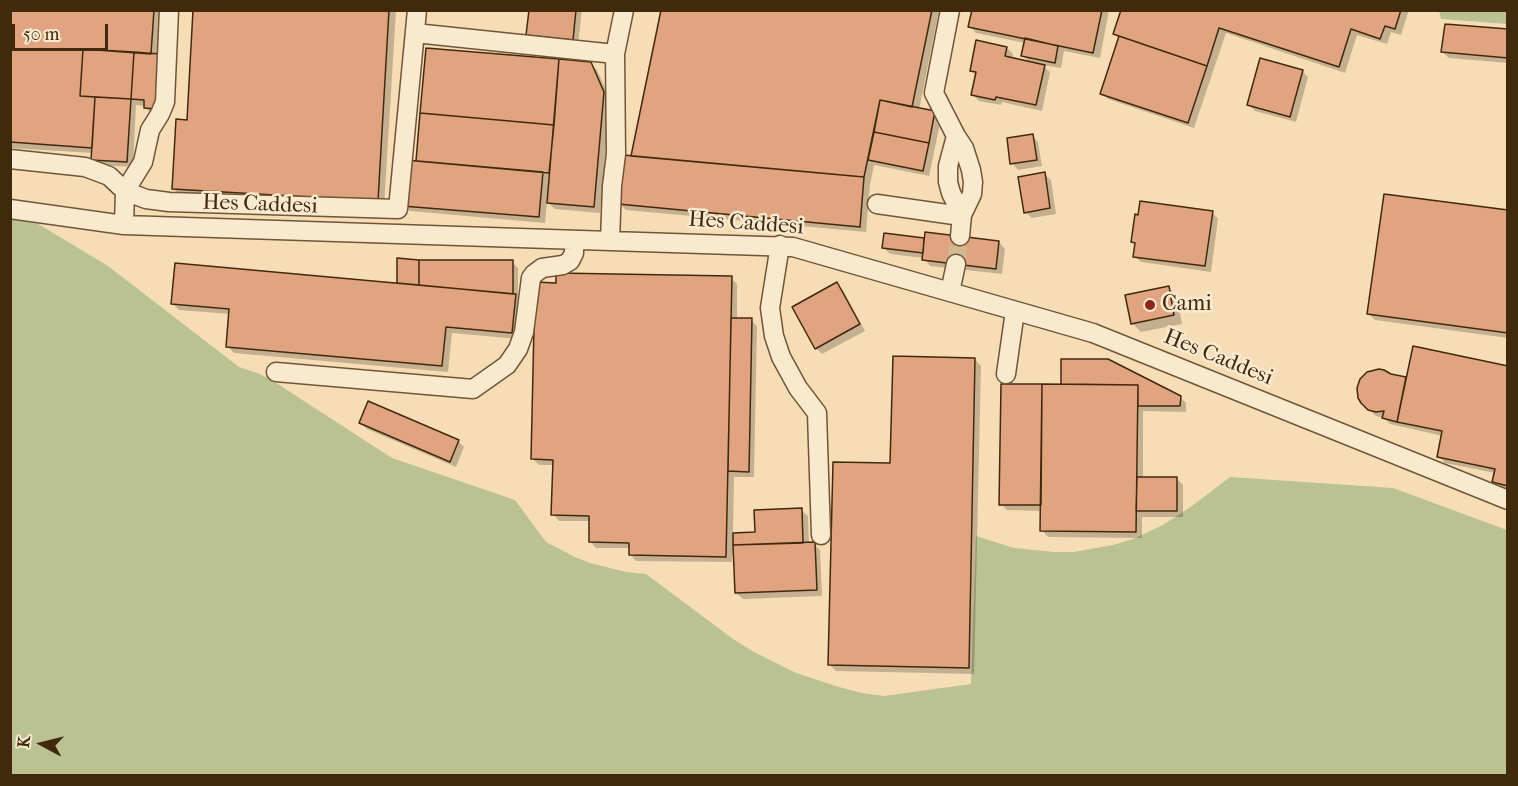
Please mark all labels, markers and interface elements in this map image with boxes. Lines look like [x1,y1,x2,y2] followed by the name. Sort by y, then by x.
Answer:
[15,12,111,50] scale bar
[23,24,59,45] text: 50 m
[202,190,318,220] street label: Hes Caddesi
[688,207,804,241] street label: Hes Caddesi
[1162,292,1212,318] place label: Cami
[1143,298,1157,312] marker: Cami
[1160,324,1276,392] street label: Hes Caddesi
[12,714,72,774] north arrow
[13,735,34,749] text: K

